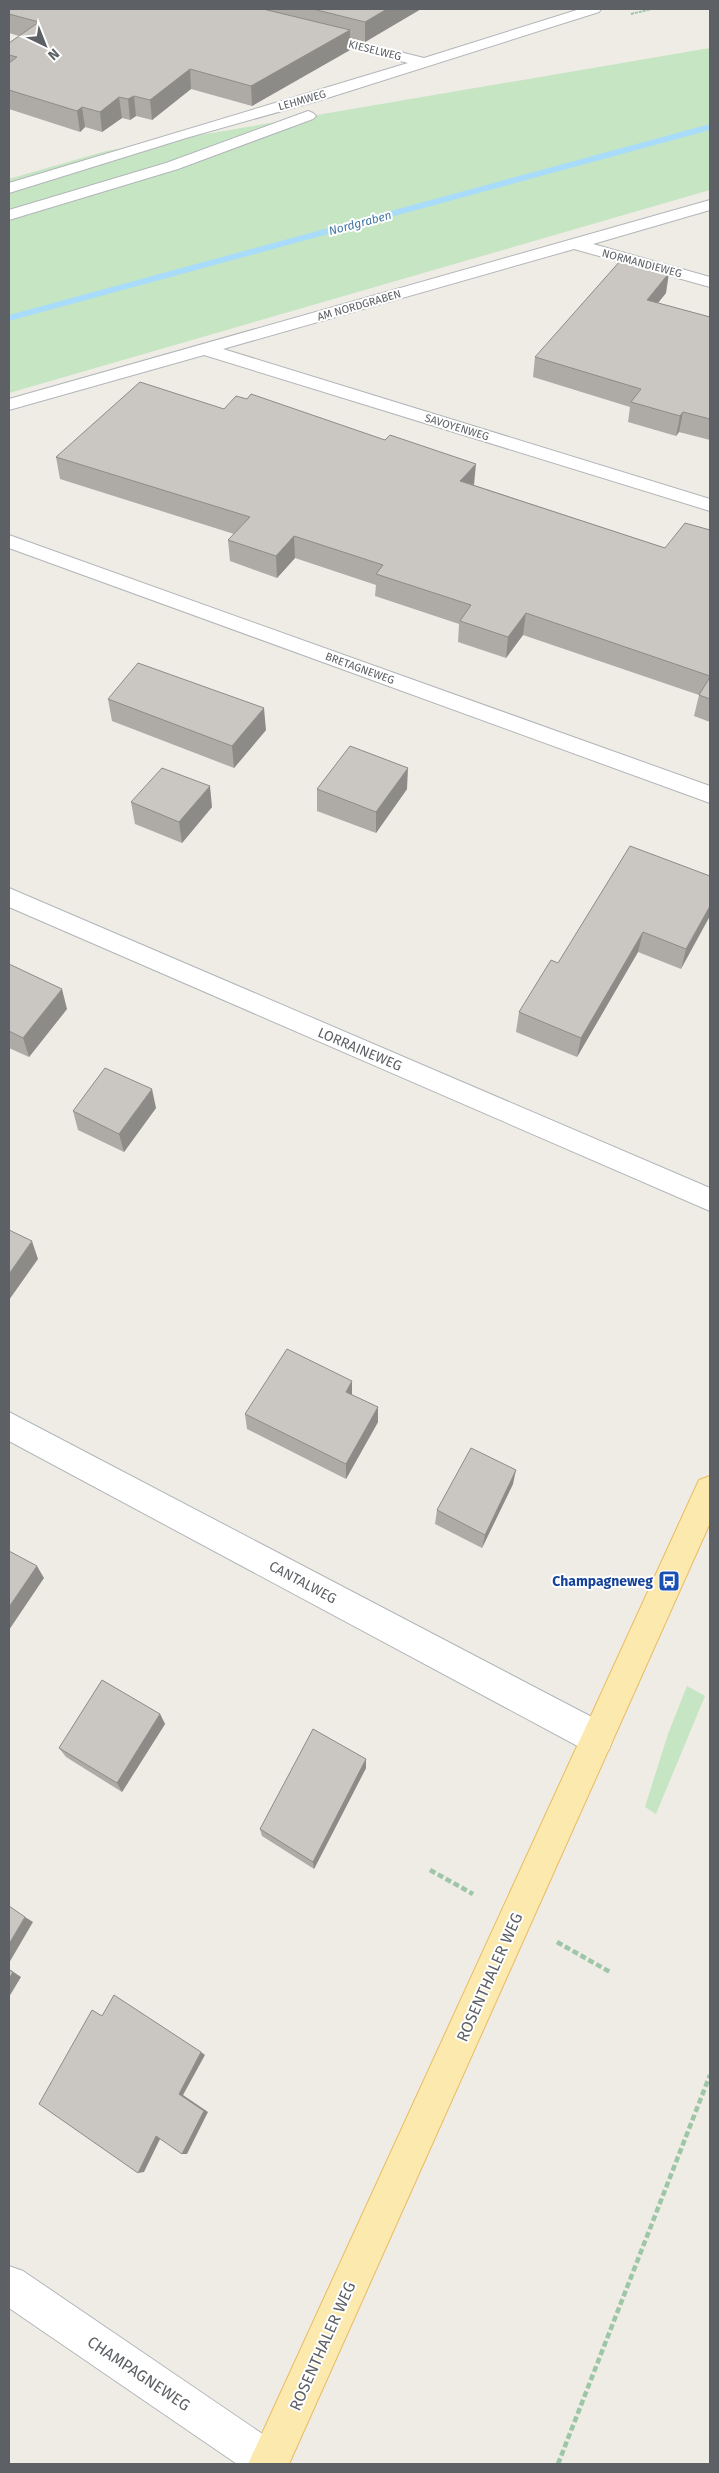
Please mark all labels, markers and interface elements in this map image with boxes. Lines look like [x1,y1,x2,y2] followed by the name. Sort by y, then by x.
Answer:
[20,20,70,70] north arrow
[347,38,403,63] street label: KIESELWEG
[44,45,63,64] text: N
[277,87,328,114] street label: LEHMWEG
[327,208,393,238] water label: Nordgraben
[601,247,683,280] street label: NORMANDIEWEG
[316,287,403,324] street label: AM NORDGRABEN
[423,412,491,443] street label: SAVOYENWEG
[323,650,396,687] street label: BRETAGNEWEG
[315,1024,405,1075] street label: LORRAINEWEG
[266,1558,339,1607] street label: CANTALWEG
[657,1569,681,1593] bus stop icon: Champagneweg
[552,1573,653,1590] place label: Champagneweg
[452,1910,526,2045] street label: ROSENTHALER WEG
[285,2279,359,2414] street label: ROSENTHALER WEG
[84,2332,194,2415] street label: CHAMPAGNEWEG

